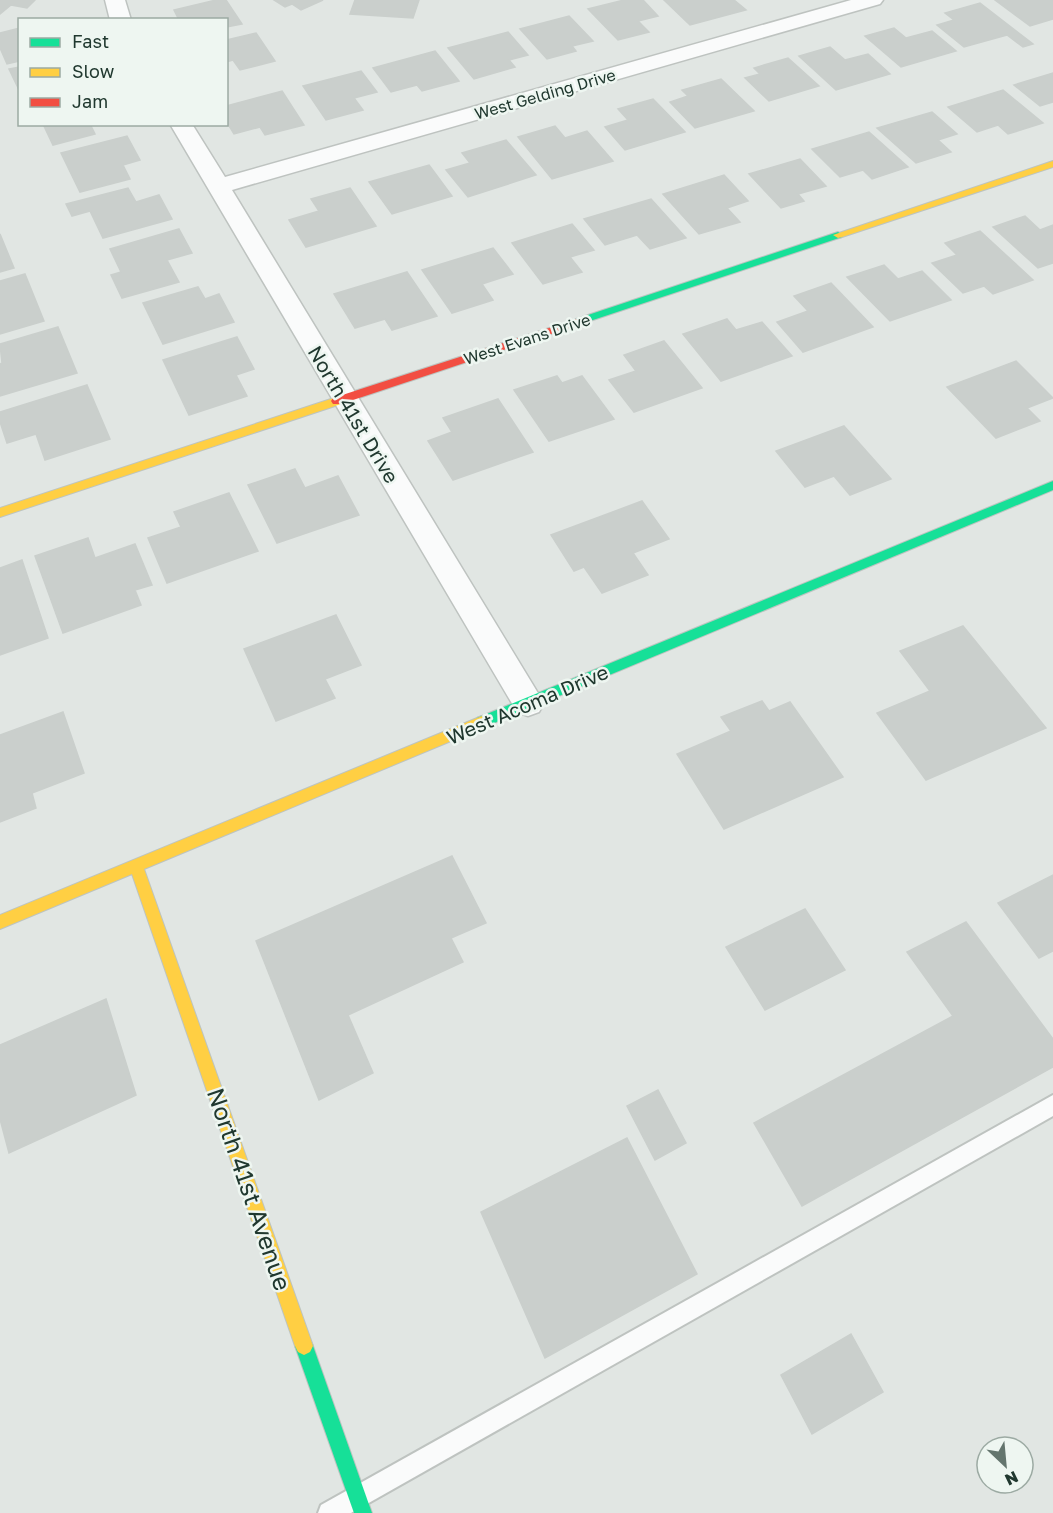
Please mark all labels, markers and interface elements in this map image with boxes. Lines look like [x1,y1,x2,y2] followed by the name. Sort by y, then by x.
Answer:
[18,18,228,126] legend
[72,30,109,52] text: Fast
[72,60,115,82] text: Slow
[472,64,618,124] street label: West Gelding Drive
[72,90,108,112] text: Jam
[461,309,593,369] street label: West Evans Drive
[304,341,404,487] street label: North 41st Drive
[443,659,611,749] street label: West Acoma Drive
[202,1084,298,1294] street label: North 41st Avenue
[975,1435,1035,1495] north arrow
[1002,1467,1021,1490] text: N

